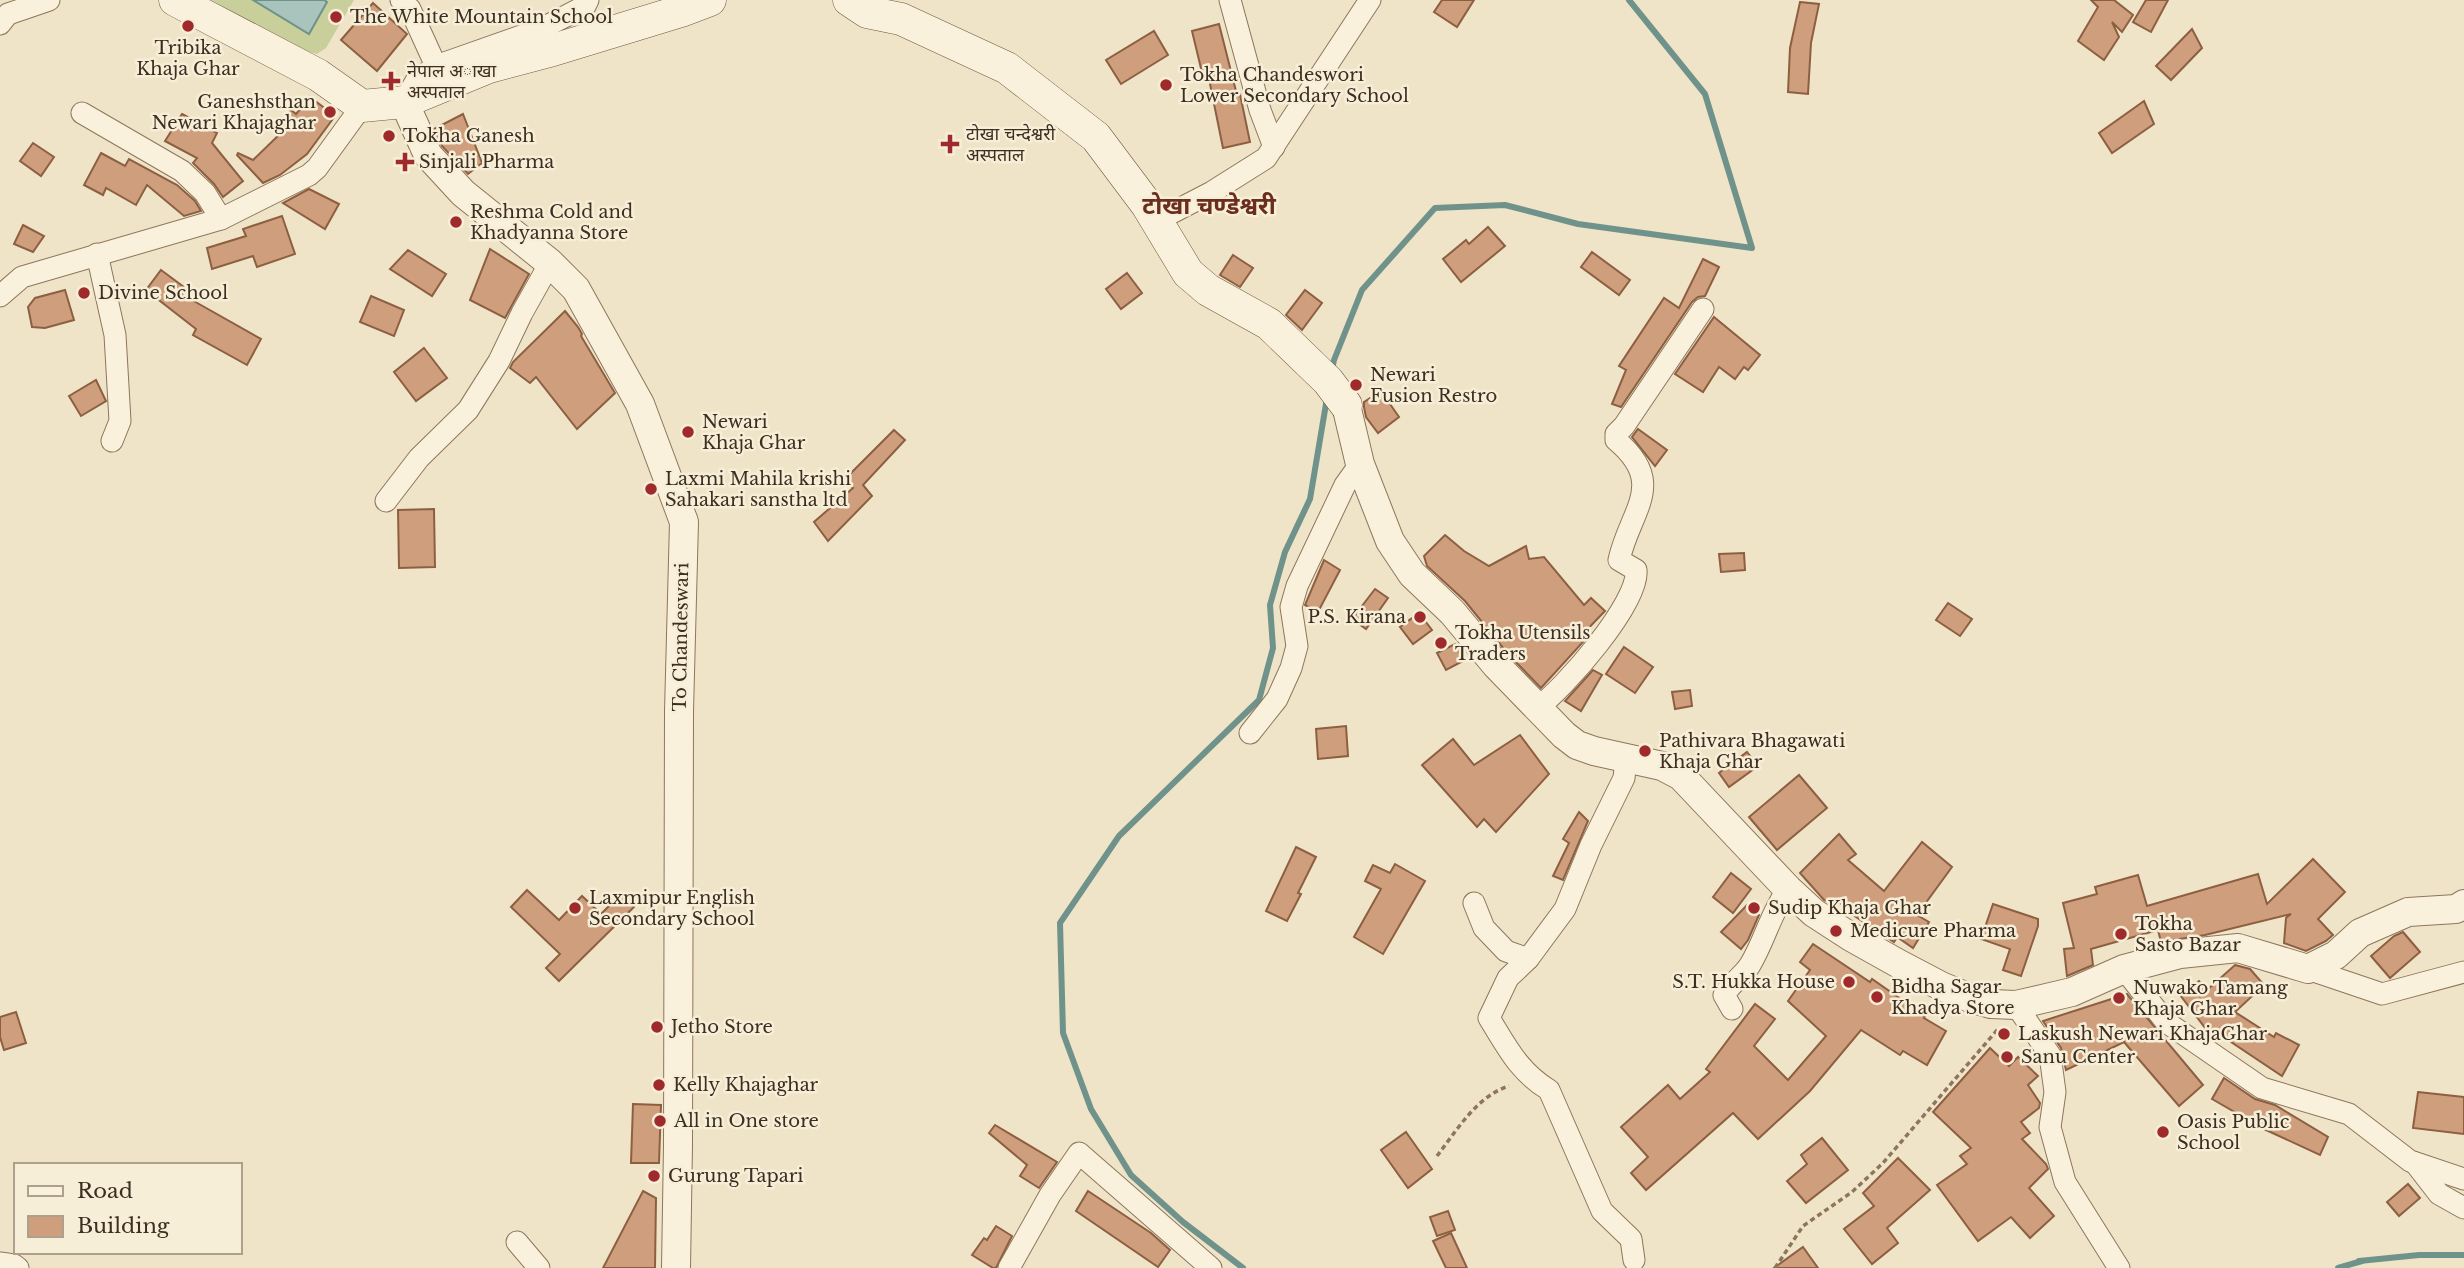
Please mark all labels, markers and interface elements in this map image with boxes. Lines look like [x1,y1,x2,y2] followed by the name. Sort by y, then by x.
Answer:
[350,6,613,28] place label: The White Mountain School
[328,9,344,25] marker: The White Mountain School
[180,18,196,34] marker: Tribika Khaja Ghar
[136,37,240,80] place label: Tribika Khaja Ghar
[407,60,497,103] place label: नेपाल अाखा अस्पताल
[1180,64,1409,107] place label: Tokha Chandeswori Lower Secondary School
[381,71,401,91] marker: नेपाल अाखा अस्पताल
[1158,77,1174,93] marker: Tokha Chandeswori Lower Secondary School
[152,91,316,134] place label: Ganeshsthan Newari Khajaghar
[322,104,338,120] marker: Ganeshsthan Newari Khajaghar
[966,123,1056,166] place label: टोखा चन्देश्वरी अस्पताल
[403,125,535,147] place label: Tokha Ganesh
[381,128,397,144] marker: Tokha Ganesh
[940,134,960,154] marker: टोखा चन्देश्वरी अस्पताल
[419,151,554,173] place label: Sinjali Pharma
[397,154,413,170] marker: Sinjali Pharma
[1142,191,1277,220] district label: टोखा चण्डेश्वरी
[470,201,633,244] place label: Reshma Cold and Khadyanna Store
[448,214,464,230] marker: Reshma Cold and Khadyanna Store
[98,282,228,304] place label: Divine School
[76,285,92,301] marker: Divine School
[1370,364,1497,407] place label: Newari Fusion Restro
[1348,377,1364,393] marker: Newari Fusion Restro
[702,411,806,454] place label: Newari Khaja Ghar
[680,424,696,440] marker: Newari Khaja Ghar
[665,468,851,511] place label: Laxmi Mahila krishi Sahakari sanstha ltd
[643,481,659,497] marker: Laxmi Mahila krishi Sahakari sanstha ltd
[669,562,693,712] street label: To Chandeswari
[1308,606,1406,628] place label: P.S. Kirana
[1412,609,1428,625] marker: P.S. Kirana
[1455,622,1591,665] place label: Tokha Utensils Traders
[1433,635,1449,651] marker: Tokha Utensils Traders
[1659,730,1845,773] place label: Pathivara Bhagawati Khaja Ghar
[1637,743,1653,759] marker: Pathivara Bhagawati Khaja Ghar
[589,887,755,930] place label: Laxmipur English Secondary School
[1768,897,1931,919] place label: Sudip Khaja Ghar
[567,900,583,916] marker: Laxmipur English Secondary School
[1746,900,1762,916] marker: Sudip Khaja Ghar
[2135,913,2241,956] place label: Tokha Sasto Bazar
[1850,920,2016,942] place label: Medicure Pharma
[1828,923,1844,939] marker: Medicure Pharma
[2113,926,2129,942] marker: Tokha Sasto Bazar
[1672,971,1835,993] place label: S.T. Hukka House
[1841,974,1857,990] marker: S.T. Hukka House
[1891,976,2014,1019] place label: Bidha Sagar Khadya Store
[2133,977,2288,1020] place label: Nuwako Tamang Khaja Ghar
[1869,989,1885,1005] marker: Bidha Sagar Khadya Store
[2111,990,2127,1006] marker: Nuwako Tamang Khaja Ghar
[669,1016,773,1038] place label: Jetho Store
[649,1019,665,1035] marker: Jetho Store
[2018,1023,2268,1045] place label: Laskush Newari KhajaGhar
[1996,1026,2012,1042] marker: Laskush Newari KhajaGhar
[2021,1046,2135,1068] place label: Sanu Center
[1999,1049,2015,1065] marker: Sanu Center
[673,1074,819,1096] place label: Kelly Khajaghar
[651,1077,667,1093] marker: Kelly Khajaghar
[673,1110,819,1132] place label: All in One store
[2177,1111,2290,1154] place label: Oasis Public School
[652,1113,668,1129] marker: All in One store
[2155,1124,2171,1140] marker: Oasis Public School
[14,1163,242,1254] legend
[668,1165,803,1187] place label: Gurung Tapari
[646,1168,662,1184] marker: Gurung Tapari
[77,1178,133,1204] text: Road
[77,1213,170,1239] text: Building

